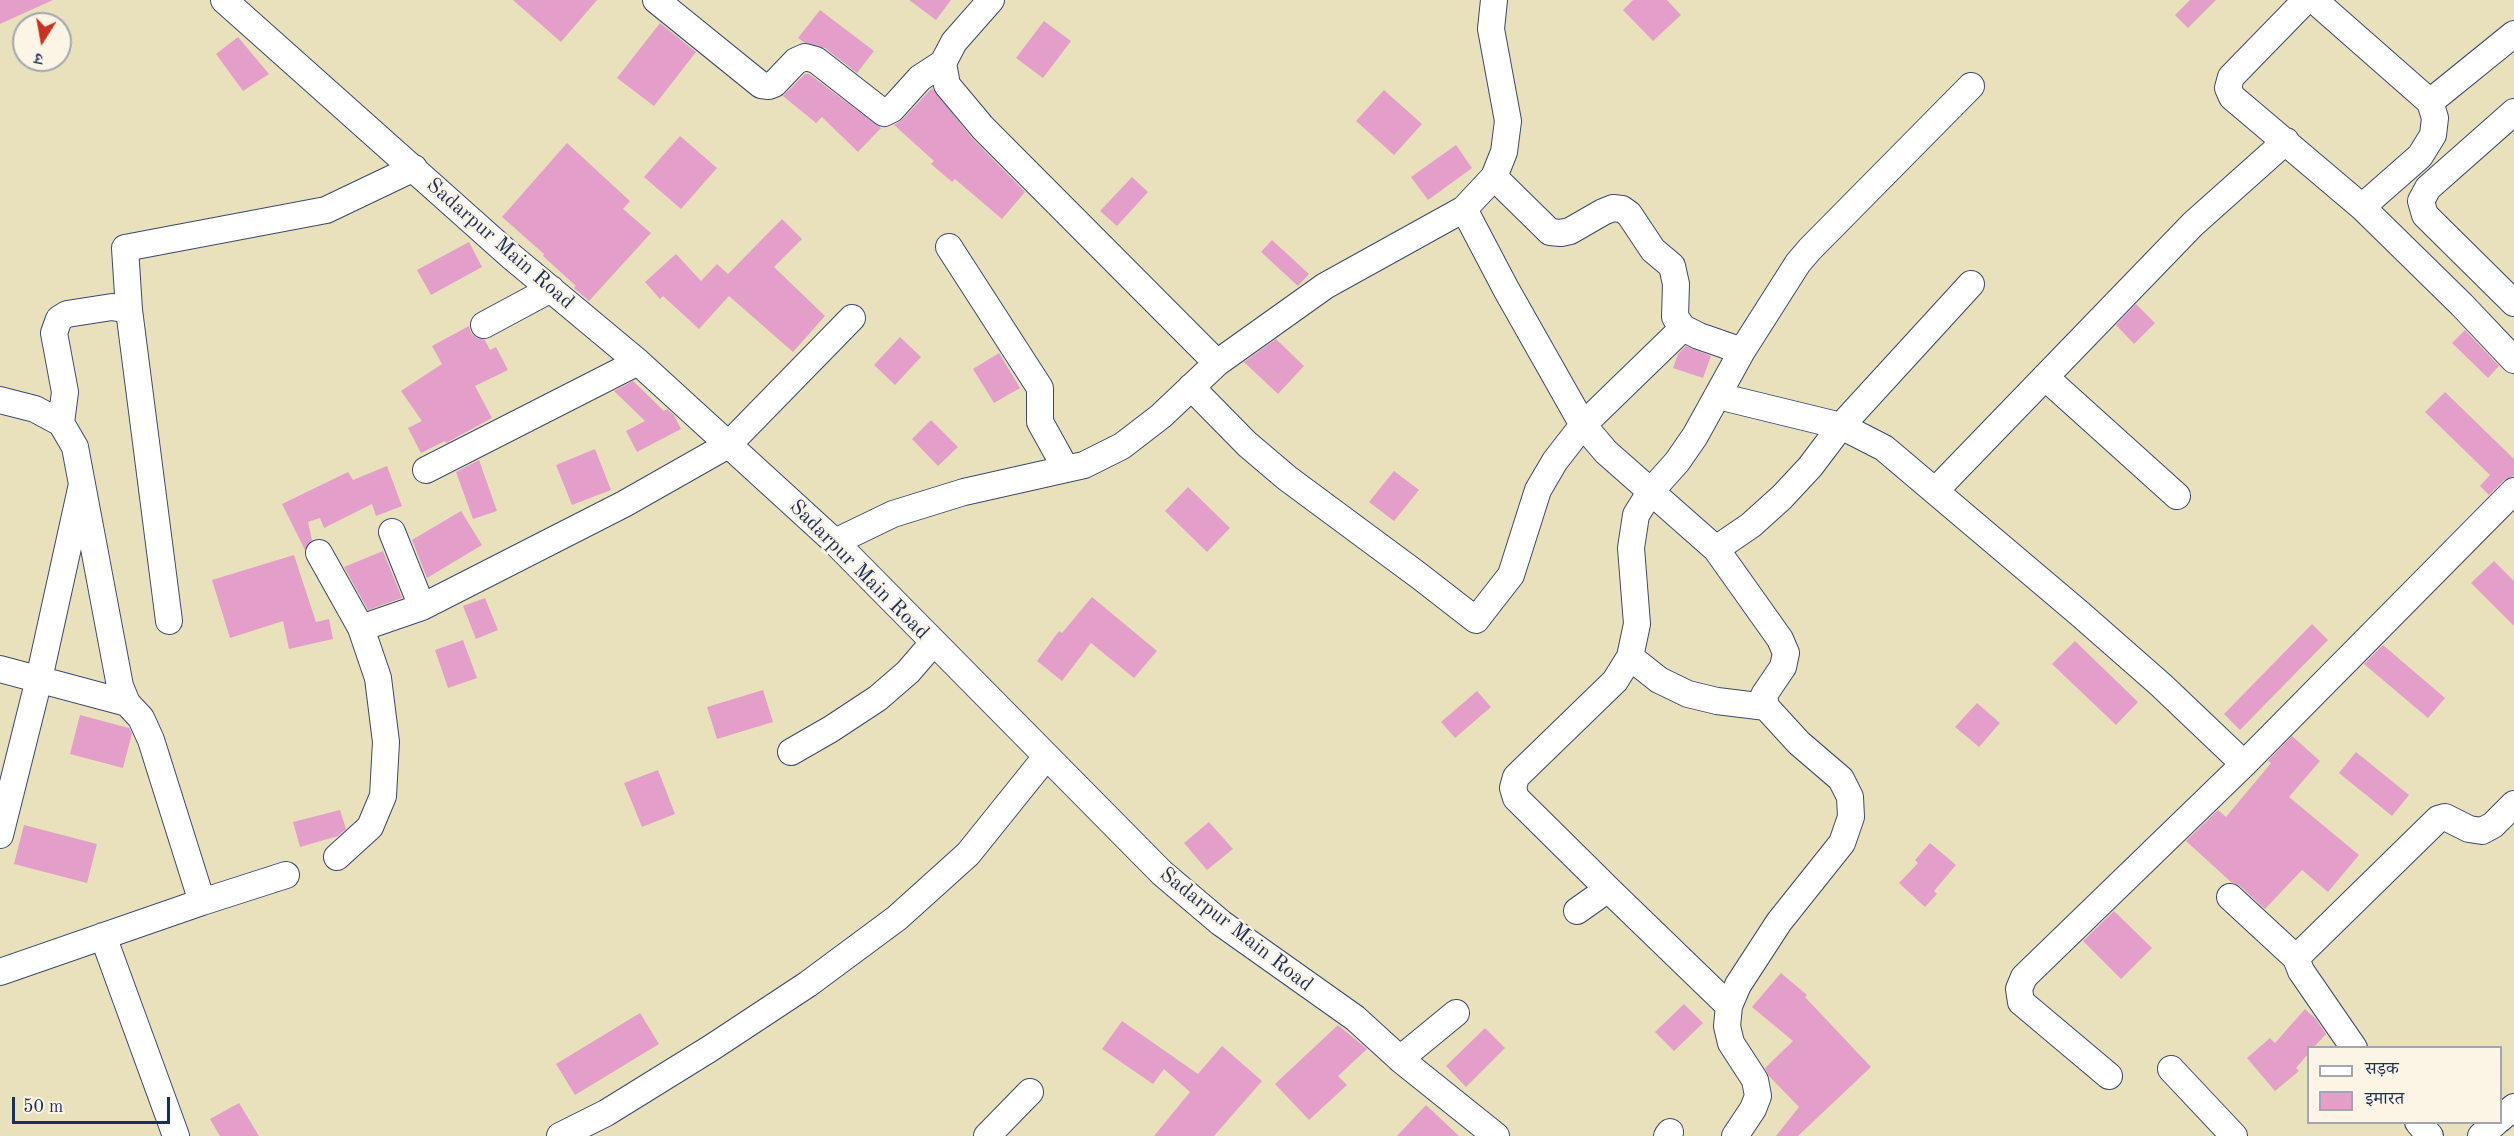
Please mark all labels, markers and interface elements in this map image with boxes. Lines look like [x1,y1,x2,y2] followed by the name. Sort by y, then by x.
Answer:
[12,12,72,72] north arrow
[33,49,44,66] text: उ
[421,173,579,315] street label: Sadarpur Main Road
[784,495,934,645] street label: Sadarpur Main Road
[1154,862,1318,998] street label: Sadarpur Main Road
[2307,1046,2502,1124] legend
[2365,1060,2399,1078] text: सड़क
[15,1085,172,1123] scale bar
[2365,1090,2404,1108] text: इमारत
[23,1098,63,1116] text: 50 m

